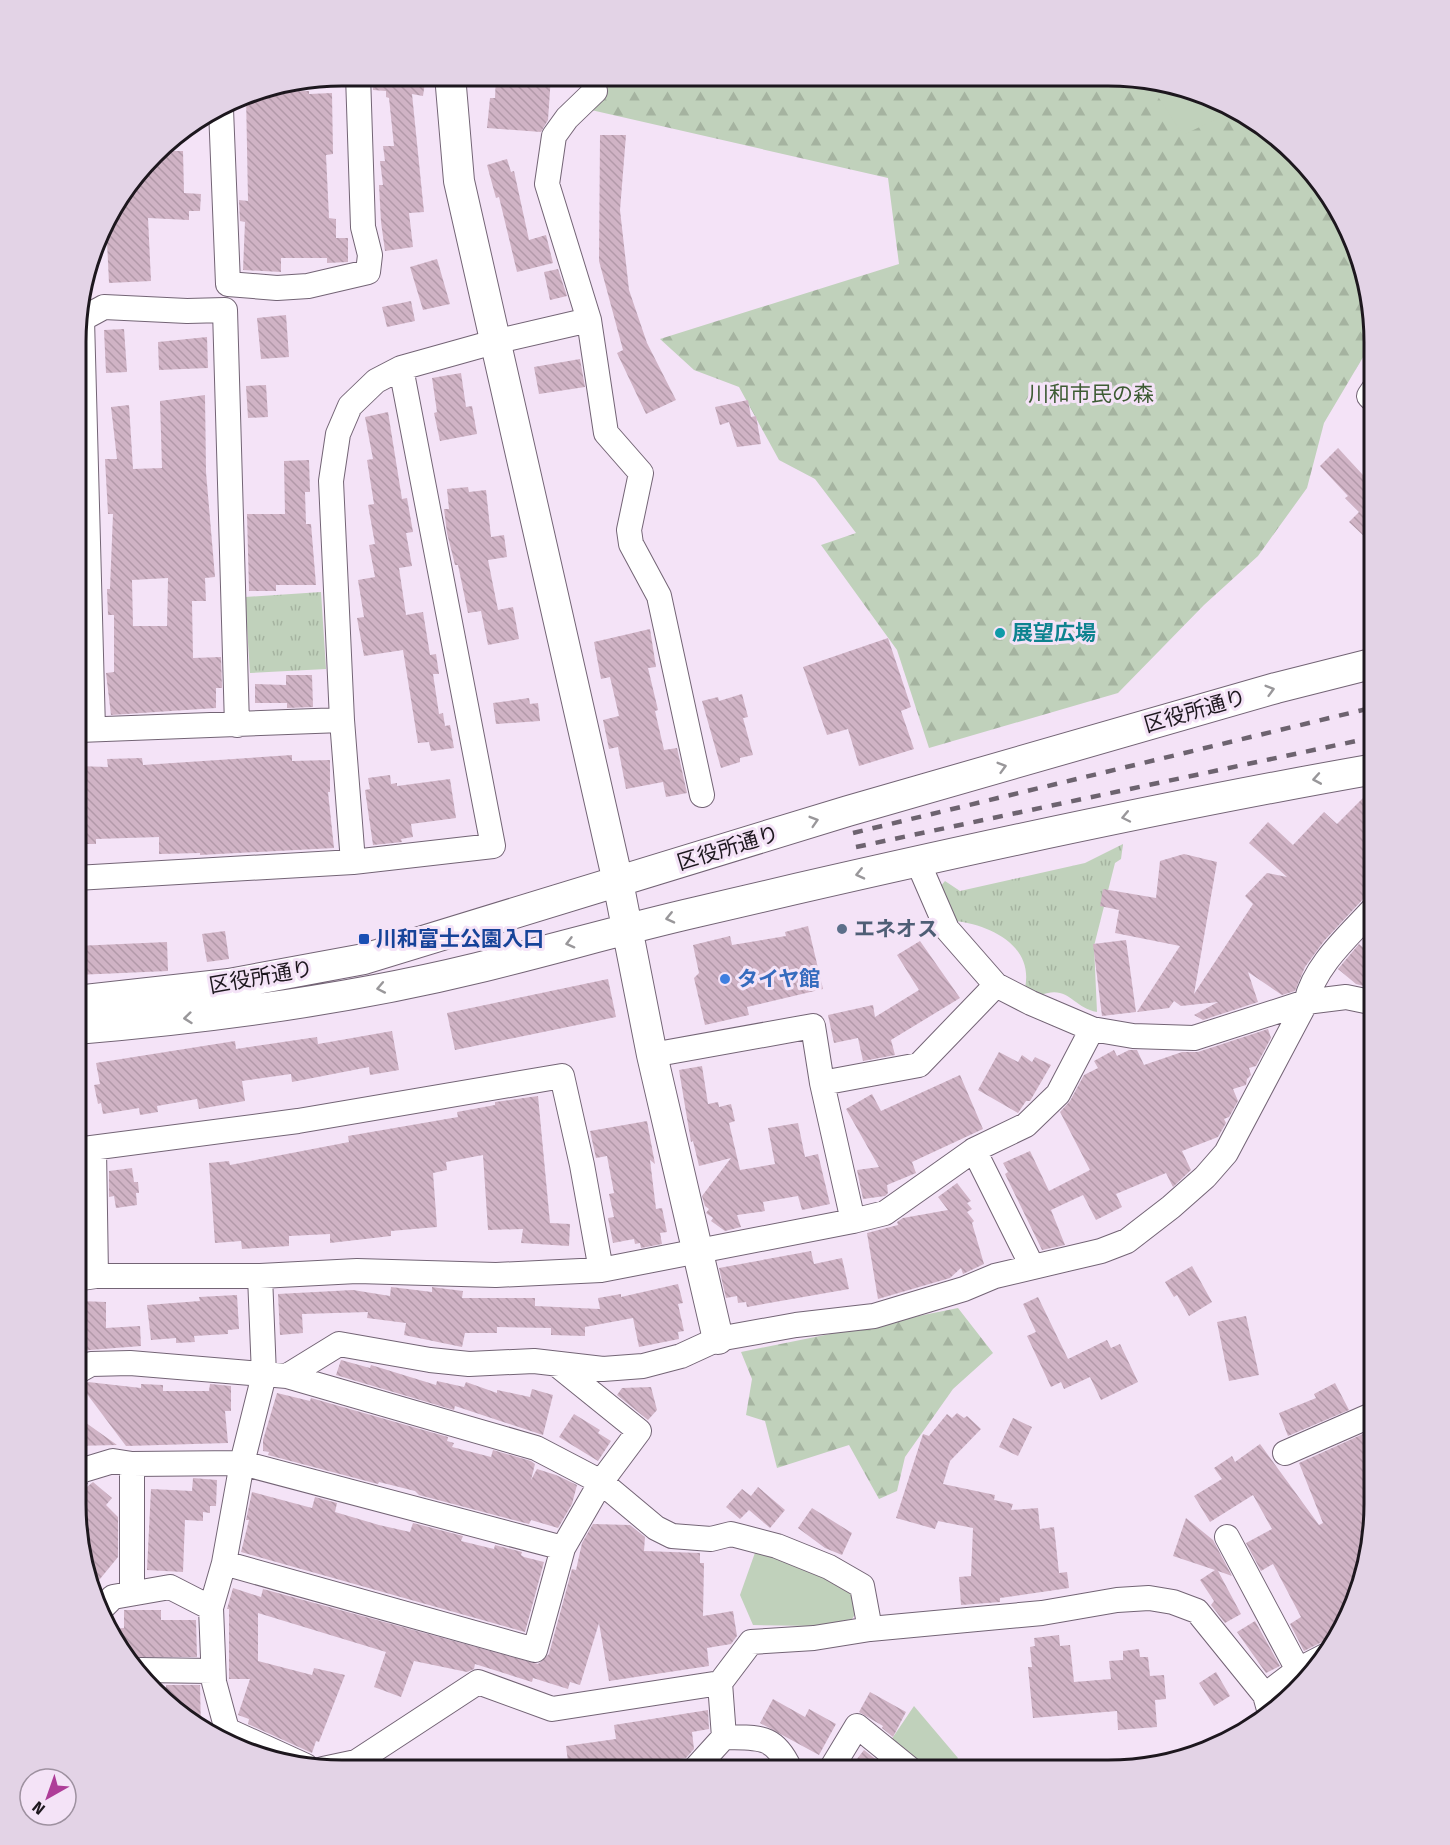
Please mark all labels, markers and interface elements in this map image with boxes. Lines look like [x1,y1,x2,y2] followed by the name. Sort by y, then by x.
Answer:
[1028,381,1154,407] park label: 川和市民の森
[1012,620,1096,646] place label: 展望広場
[993,626,1007,640] marker: 展望広場
[1141,684,1249,738] street label: 区役所通り
[1264,685,1275,697] one-way arrow
[996,762,1007,774] one-way arrow
[1313,772,1323,785] one-way arrow
[1121,810,1131,823] one-way arrow
[809,816,819,829] one-way arrow
[674,820,782,876] street label: 区役所通り
[855,866,865,879] one-way arrow
[665,911,675,924] one-way arrow
[854,916,938,942] place label: エネオス
[835,922,849,936] marker: エネオス
[376,926,544,952] place label: 川和富士公園入口
[357,932,371,946] marker: 川和富士公園入口
[566,936,576,949] one-way arrow
[207,955,315,999] street label: 区役所通り
[737,966,820,992] place label: タイヤ館
[718,972,732,986] marker: タイヤ館
[376,981,386,994] one-way arrow
[184,1011,193,1024] one-way arrow
[18,1767,78,1827] north arrow
[29,1797,49,1819] text: N

